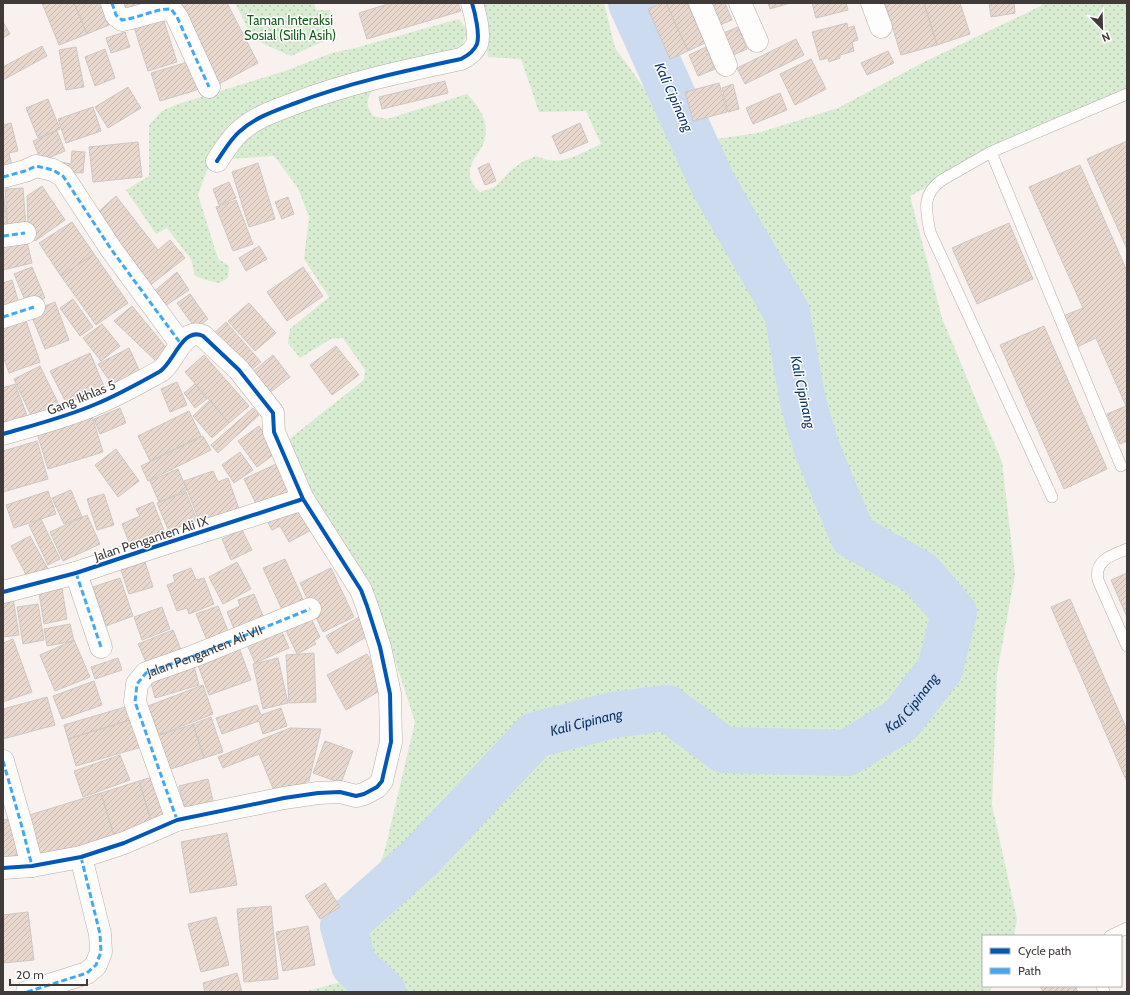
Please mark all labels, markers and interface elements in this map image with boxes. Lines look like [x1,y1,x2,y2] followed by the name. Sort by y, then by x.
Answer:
[1082,8,1122,48] north arrow
[244,12,336,43] park label: Taman Interaksi Sosial (Silih Asih)
[1100,29,1112,45] text: N
[651,59,698,135] water label: Kali Cipinang
[786,354,820,431] water label: Kali Cipinang
[44,376,118,418] street label: Gang Ikhlas 5
[91,512,210,564] street label: Jalan Penganten Ali IX
[143,621,264,681] street label: Jalan Penganten Ali VII
[881,669,943,737] water label: Kali Cipinang
[548,705,624,740] water label: Kali Cipinang
[982,935,1122,987] legend
[1018,943,1071,958] text: Cycle path
[10,961,87,987] scale bar
[1018,963,1041,978] text: Path
[16,967,44,982] text: 20 m

